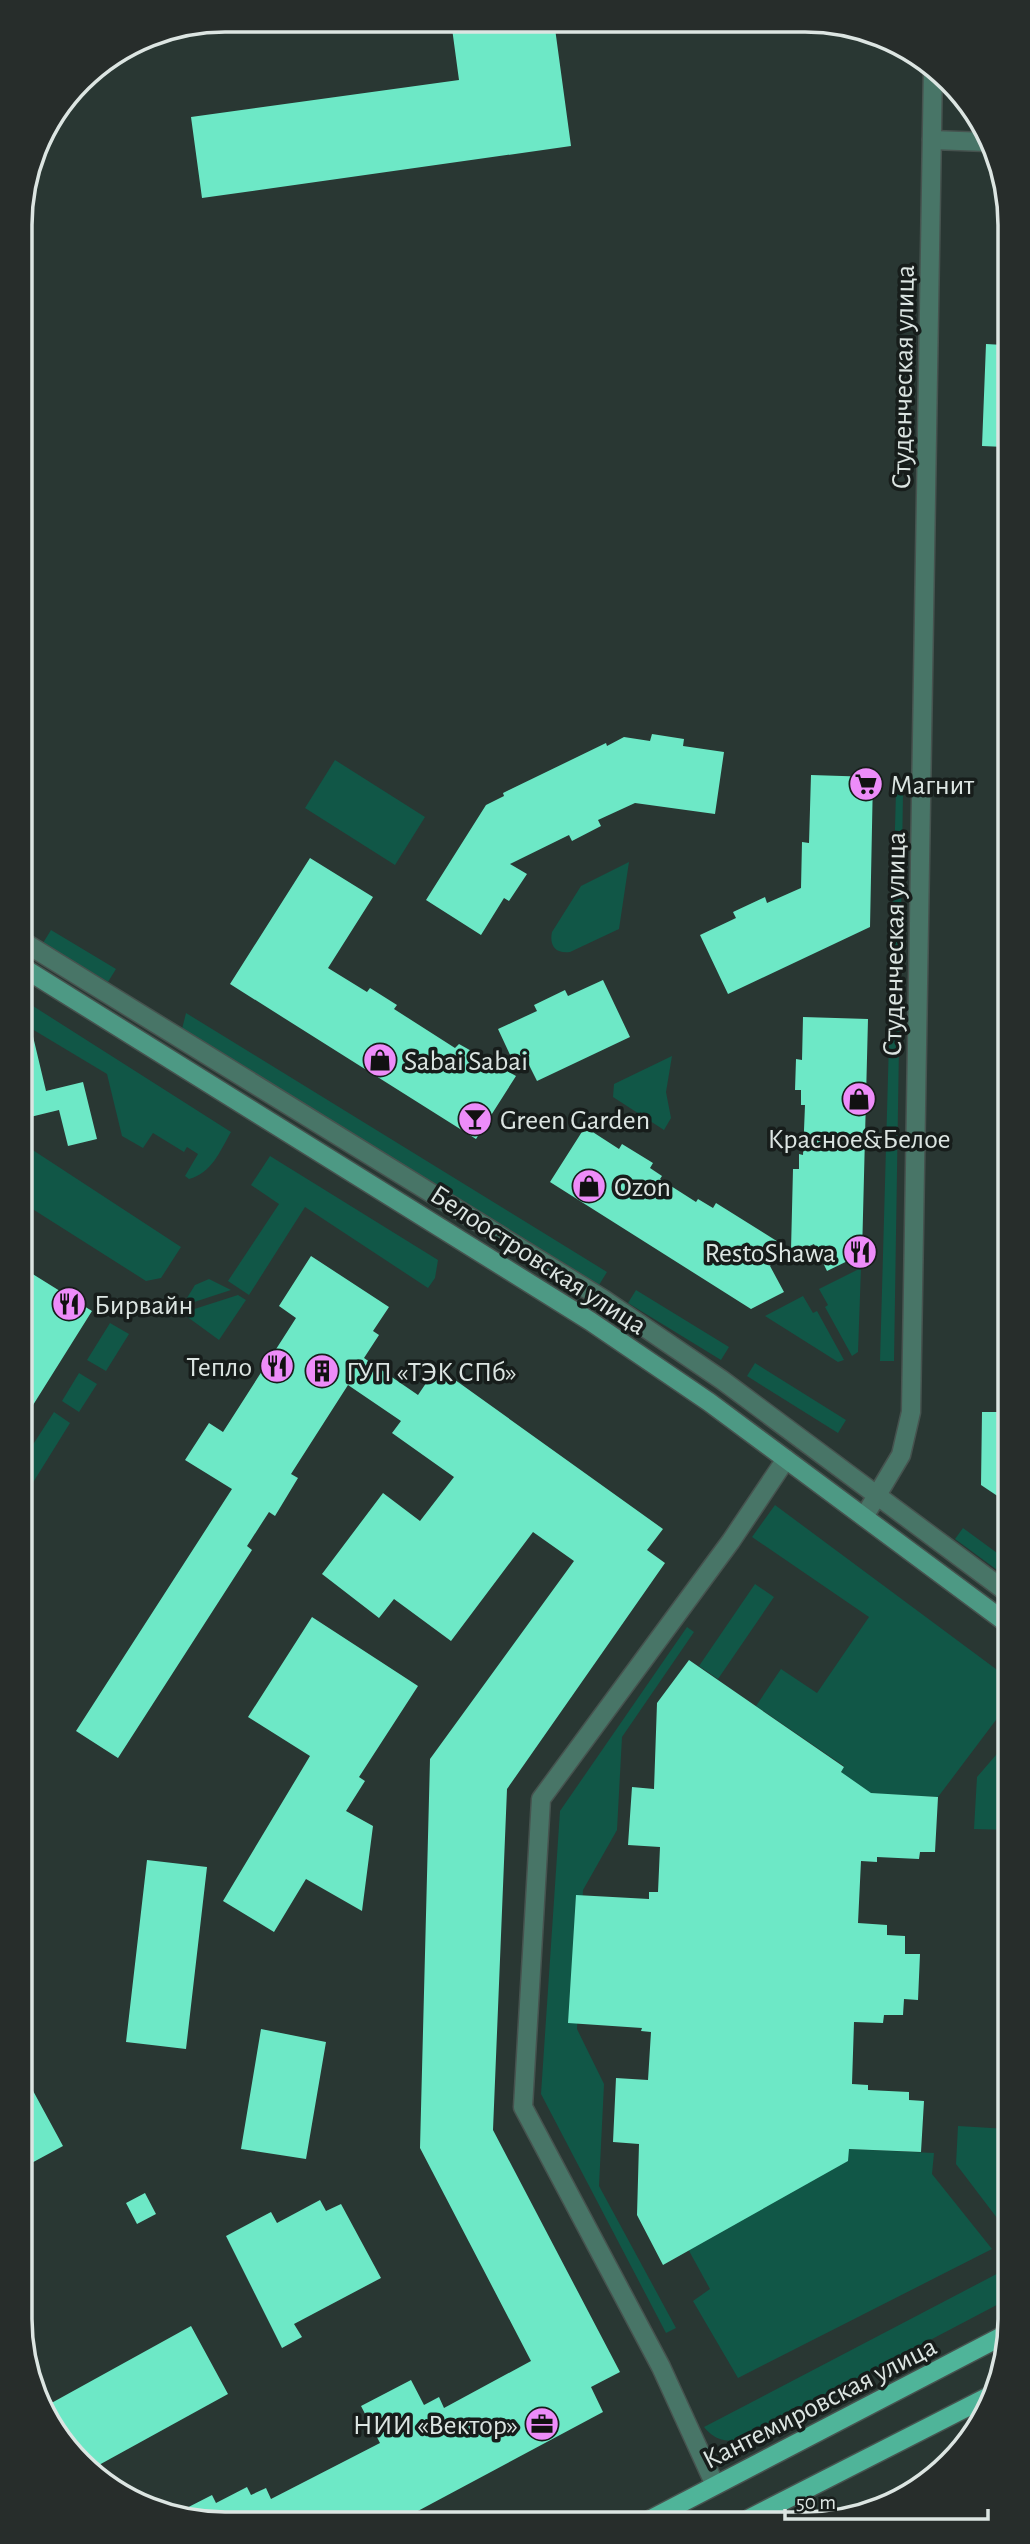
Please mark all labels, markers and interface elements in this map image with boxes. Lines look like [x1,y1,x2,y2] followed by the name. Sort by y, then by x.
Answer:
[888,264,920,490] street label: Студенческая улица
[847,765,885,803] supermarket icon: Магнит
[890,772,975,800] place label: Магнит
[879,831,911,1057] street label: Студенческая улица
[361,1041,399,1079] shop icon: Sabai Sabai
[404,1048,528,1076] place label: Sabai Sabai
[840,1080,878,1118] shop icon: Красное&Белое
[456,1100,494,1138] bar icon: Green Garden
[500,1107,650,1135] place label: Green Garden
[767,1126,951,1154] place label: Красное&Белое
[570,1167,608,1205] shop icon: Ozon
[614,1174,671,1202] place label: Ozon
[425,1181,651,1341] street label: Белоостровская улица
[841,1233,879,1271] restaurant icon: RestoShawa
[704,1240,836,1268] place label: RestoShawa
[50,1285,88,1323] restaurant icon: Бирвайн
[94,1292,194,1320] place label: Бирвайн
[258,1347,296,1385] restaurant icon: Тепло
[303,1352,341,1390] building icon: ГУП «ТЭК СПб»
[187,1354,252,1382] place label: Тепло
[346,1359,517,1387] place label: ГУП «ТЭК СПб»
[698,2333,942,2475] street label: Кантемировская улица
[523,2405,561,2443] office icon: НИИ «Вектор»
[353,2412,518,2440] place label: НИИ «Вектор»
[785,2478,988,2522] scale bar
[796,2492,836,2513] text: 50 m

